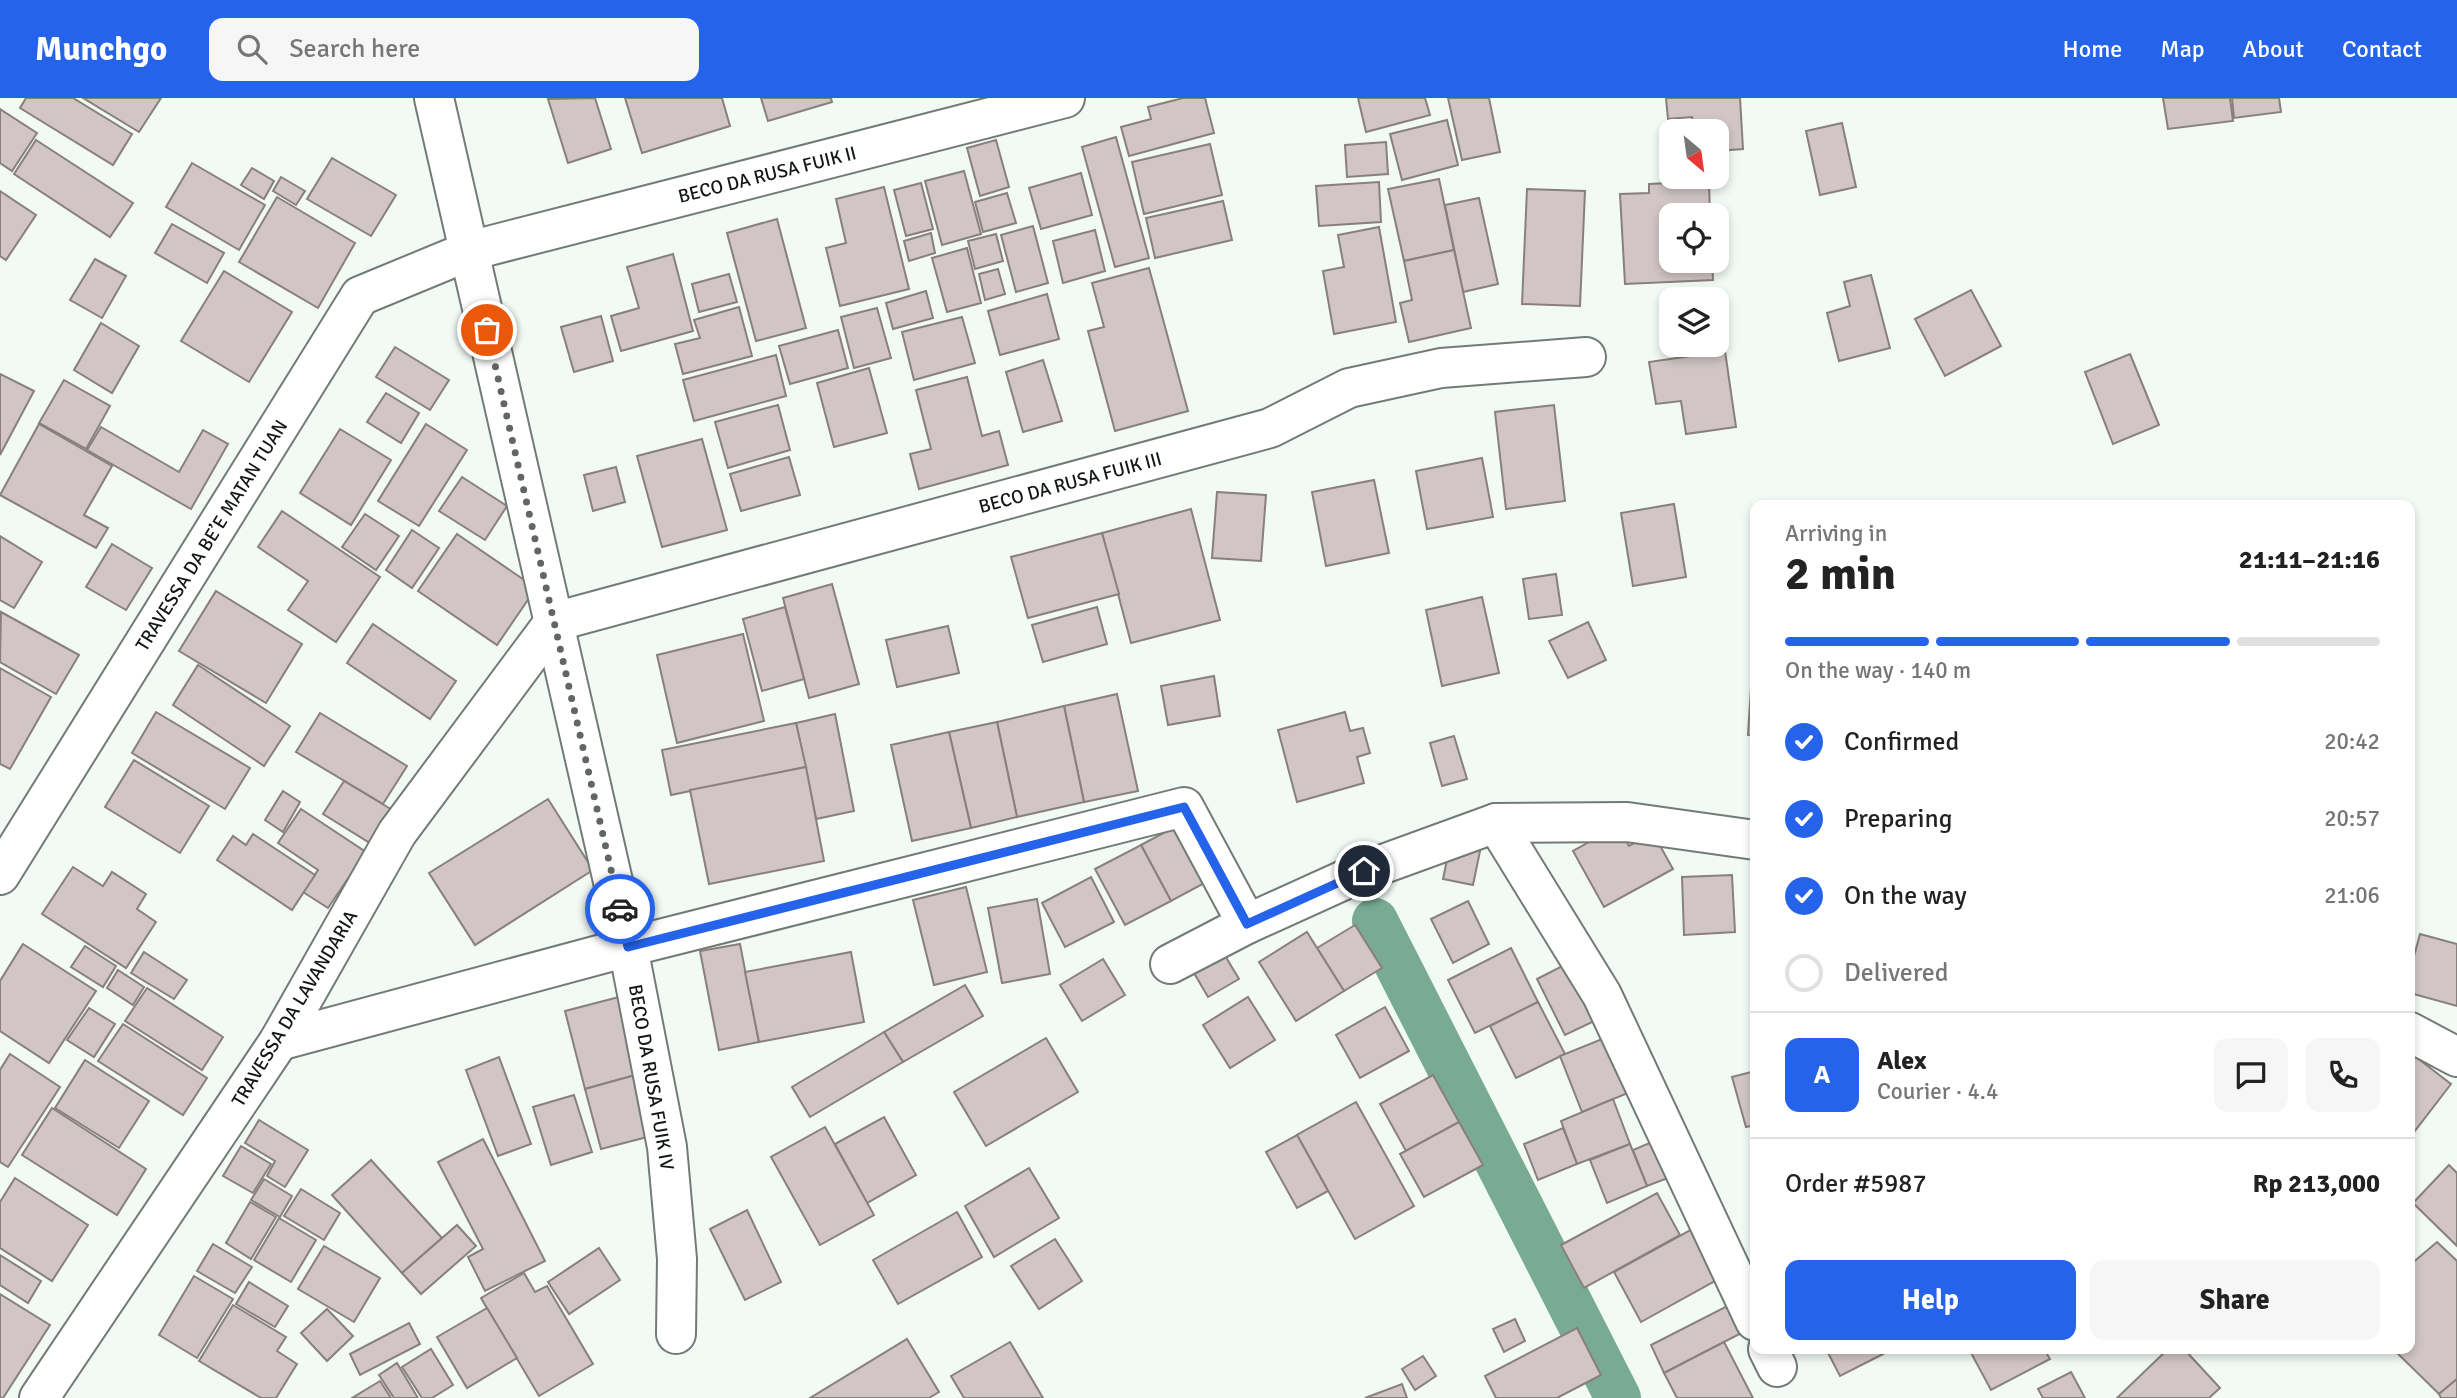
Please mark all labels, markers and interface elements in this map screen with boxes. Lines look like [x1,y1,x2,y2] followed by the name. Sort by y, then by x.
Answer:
[209,18,699,81] search box
[35,29,167,70] text: Munchgo
[233,30,271,68] icon: search
[289,33,420,65] text: Search here
[2062,34,2122,64] text: Home
[2160,34,2205,64] text: Map
[2243,34,2304,64] text: About
[2342,34,2422,64] text: Contact
[1659,119,1729,189] north arrow
[1659,119,1729,357] map controls
[676,141,859,209] street label: BECO DA RUSA FUIK II
[1659,203,1729,273] button: locate
[1659,287,1729,357] button: layers
[457,300,517,360] pin
[468,311,506,349] icon: bag
[131,415,293,656] street label: TRAVESSA DA BE’E MATAN TUAN
[976,447,1164,519] street label: BECO DA RUSA FUIK III
[1785,519,1887,548] text: Arriving in
[2239,544,2380,576] text: 21:11–21:16
[1785,546,1896,602] text: 2 min
[1785,656,1971,685] text: On the way · 140 m
[1785,723,1823,761] icon: check
[1844,726,1959,758] text: Confirmed
[2324,727,2380,756] text: 20:42
[1785,800,1823,838] icon: check
[1844,803,1952,835] text: Preparing
[2324,804,2380,833] text: 20:57
[1334,841,1394,901] pin
[1345,852,1383,890] icon: home
[585,874,655,944] courier
[1785,877,1823,915] icon: check
[1844,880,1967,912] text: On the way
[2324,881,2380,910] text: 21:06
[601,890,639,928] icon: car
[227,906,363,1111] street label: TRAVESSA DA LAVANDARIA
[1844,957,1949,989] text: Delivered
[623,982,679,1172] street label: BECO DA RUSA FUIK IV
[2214,1038,2288,1112] button: chat
[2306,1038,2380,1112] button: phone
[1877,1045,1927,1077] text: Alex
[1814,1059,1830,1091] text: A
[1877,1077,1998,1106] text: Courier · 4.4
[1785,1168,1926,1200] text: Order #5987
[2252,1168,2380,1200] text: Rp 213,000
[1785,1260,2076,1340] button: Help
[2090,1260,2380,1340] button: Share

